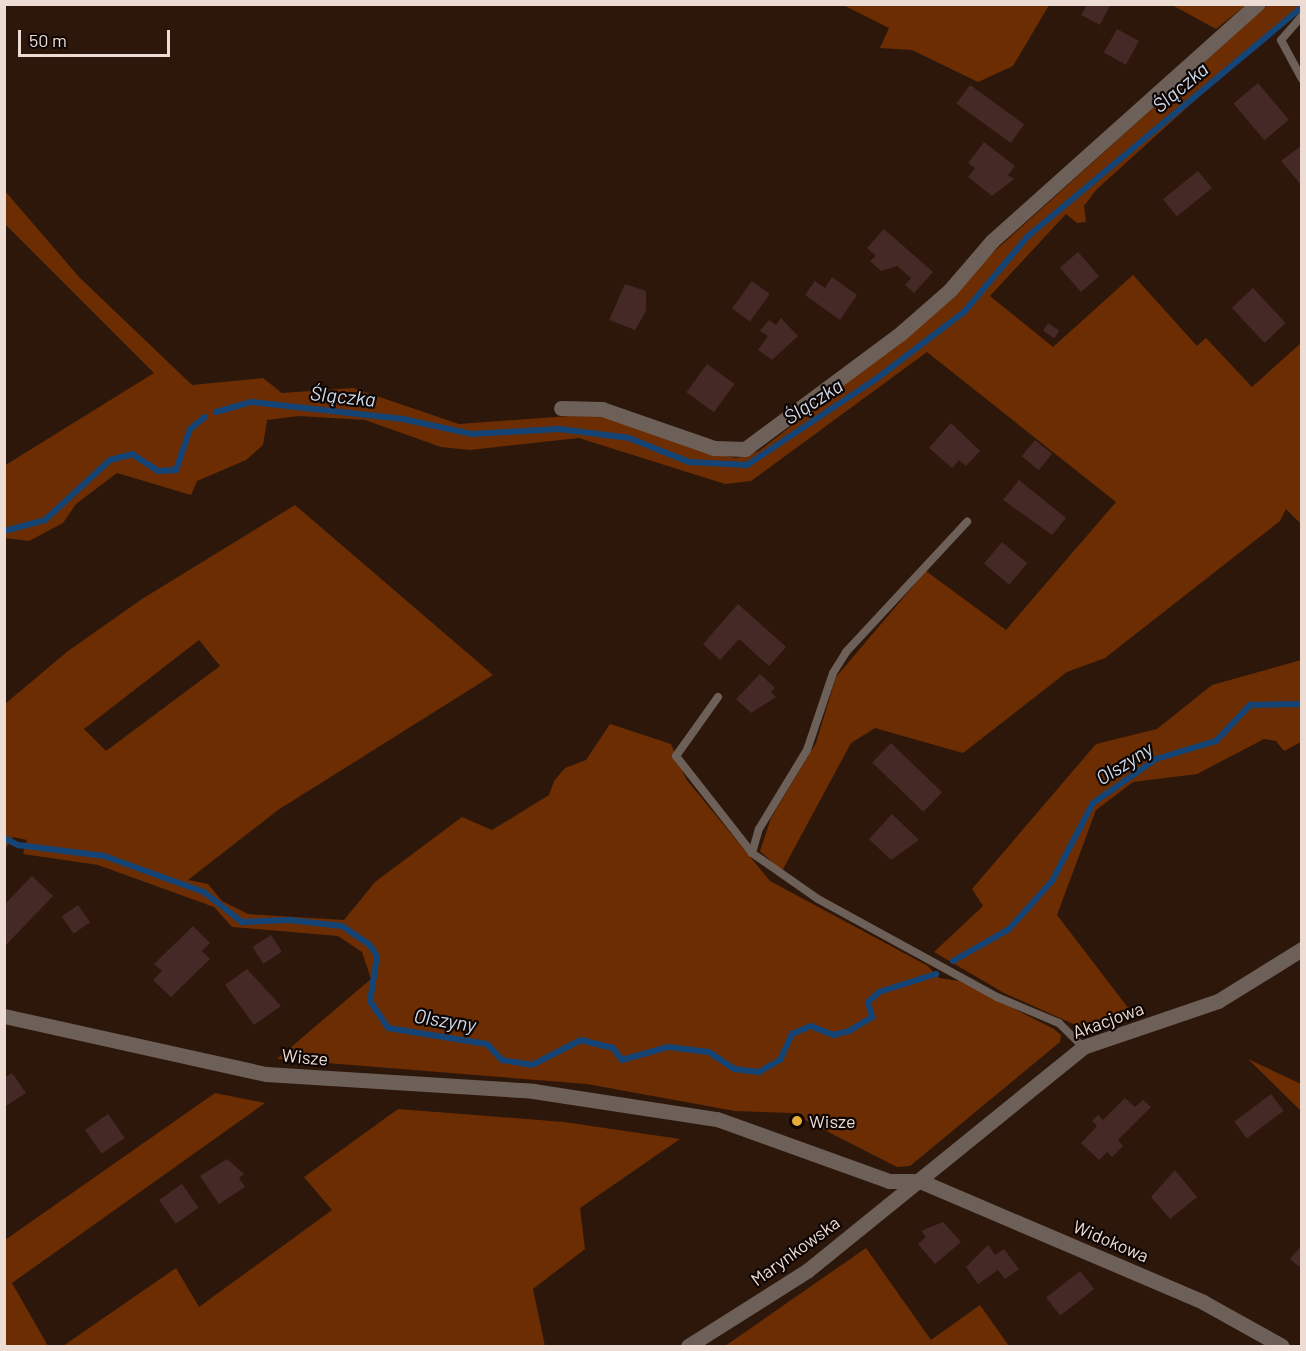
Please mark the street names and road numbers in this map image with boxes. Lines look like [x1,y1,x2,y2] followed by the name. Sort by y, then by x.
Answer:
[1069,997,1147,1043] street label: Akacjowa
[281,1044,329,1070] street label: Wisze
[746,1212,844,1290] street label: Marynkowska
[1070,1215,1152,1267] street label: Widokowa

